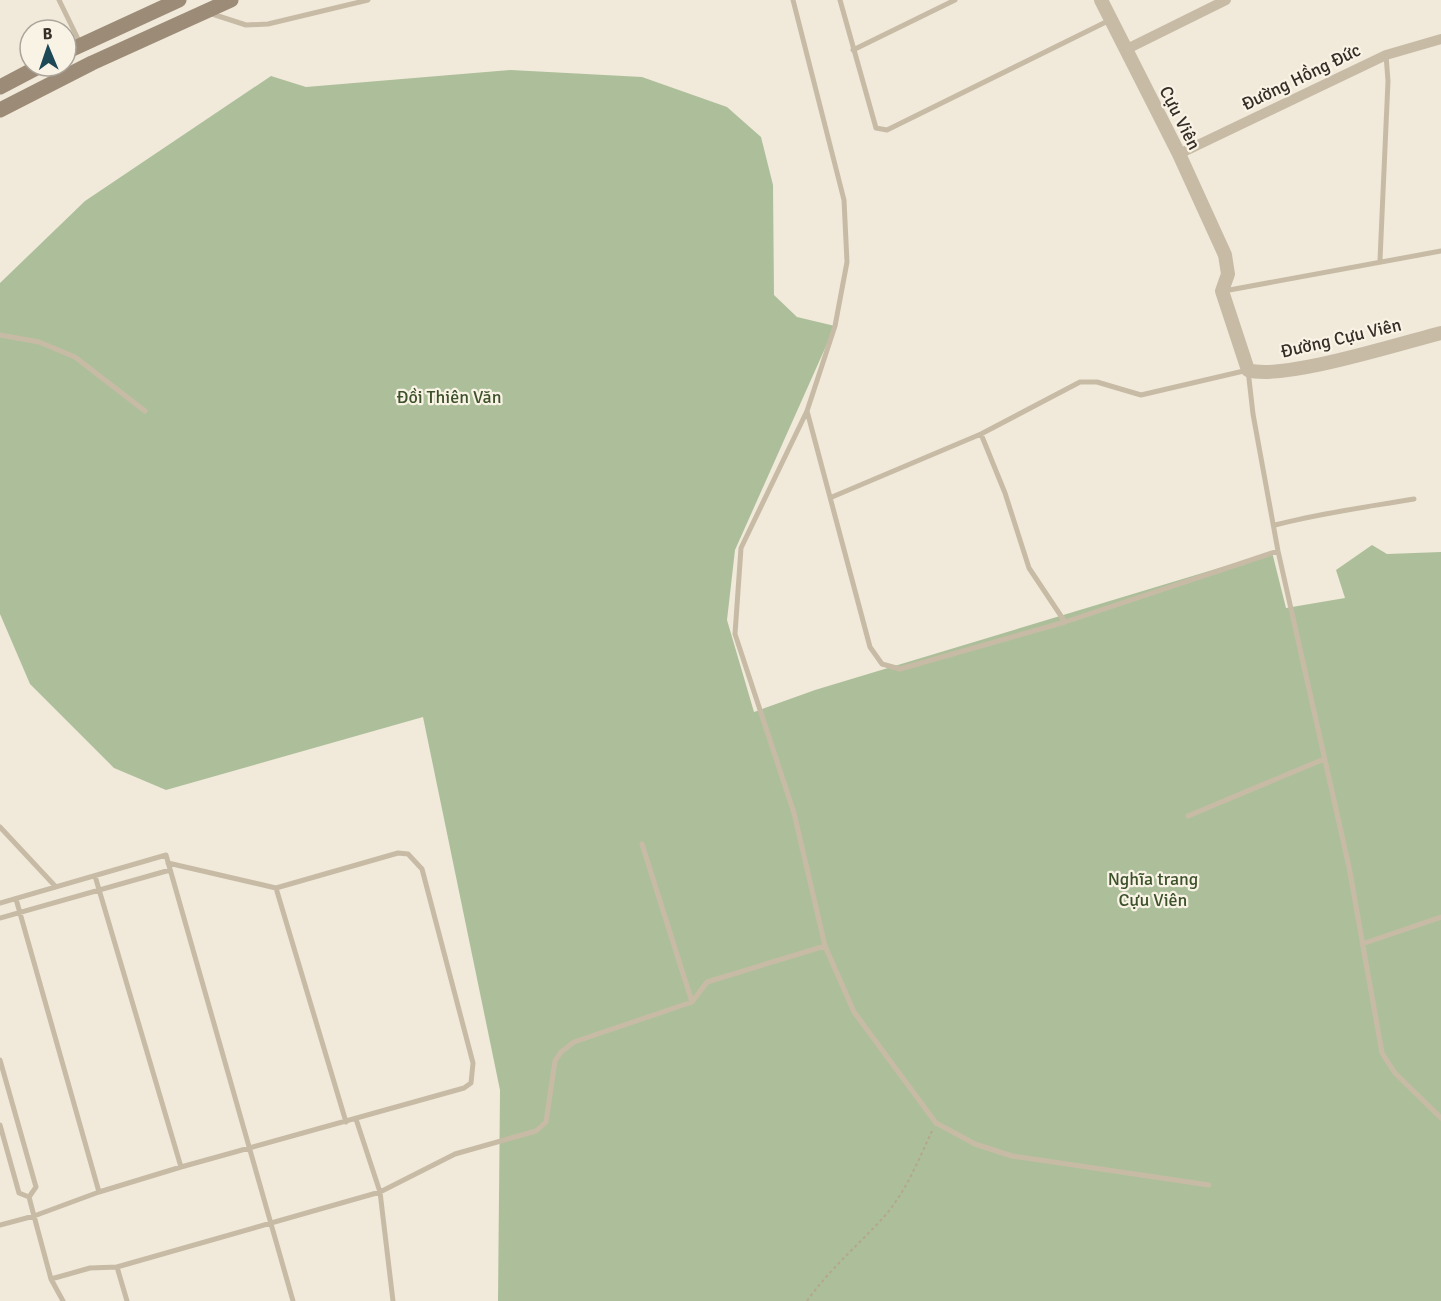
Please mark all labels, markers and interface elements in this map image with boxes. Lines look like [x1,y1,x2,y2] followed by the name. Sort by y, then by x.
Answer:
[18,18,78,78] north arrow
[42,24,53,44] text: B
[1238,39,1364,115] street label: Đường Hồng Đức
[1155,82,1205,154] street label: Cựu Viên
[1278,313,1404,363] street label: Đường Cựu Viên
[396,386,502,408] park label: Đồi Thiên Văn
[1108,868,1198,911] park label: Nghĩa trang Cựu Viên

